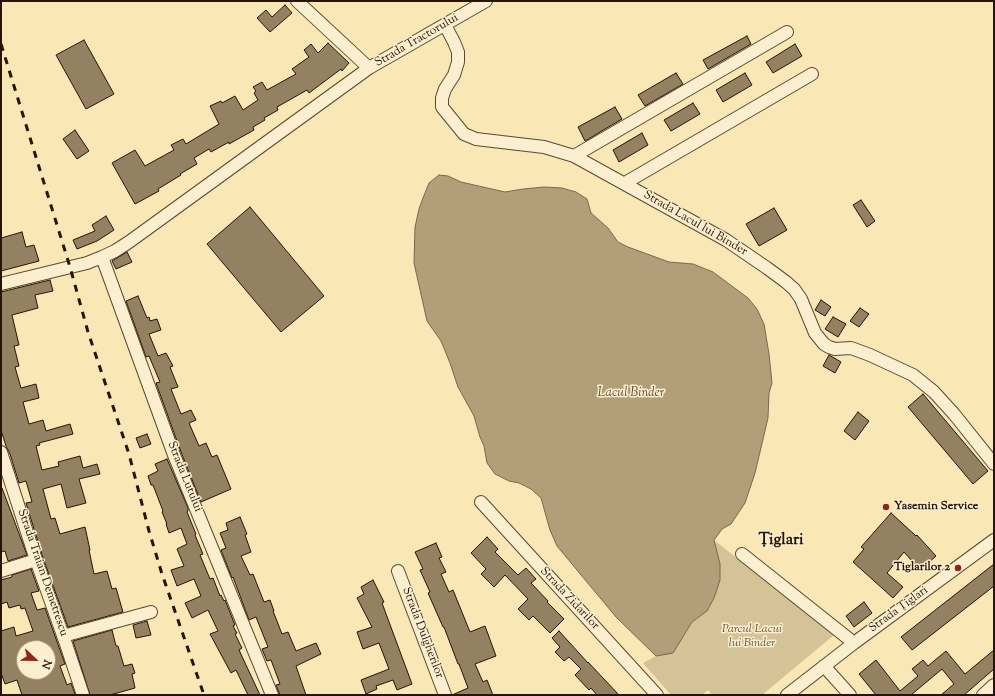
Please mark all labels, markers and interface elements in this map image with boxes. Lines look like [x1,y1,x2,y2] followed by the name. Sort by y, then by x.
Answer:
[373,11,461,71] street label: Strada Tractorului
[640,188,750,260] street label: Strada Lacul lui Binder
[598,386,664,402] water label: Lacul Binder
[163,440,205,514] street label: Strada Lutului
[894,500,978,514] place label: Yasemin Service
[881,502,891,512] marker: Yasemin Service
[13,507,71,639] street label: Strada Traian Demetrescu
[759,531,803,551] district label: Țiglari
[894,561,950,575] place label: Tiglarilor 2
[953,563,963,573] marker: Tiglarilor 2
[536,565,602,633] street label: Strada Zidarilor
[867,584,931,636] street label: Strada Țiglari
[398,586,446,680] street label: Strada Dulgherilor
[722,623,782,651] park label: Parcul Lacui lui Binder
[16,640,56,680] north arrow
[37,657,55,671] text: N

